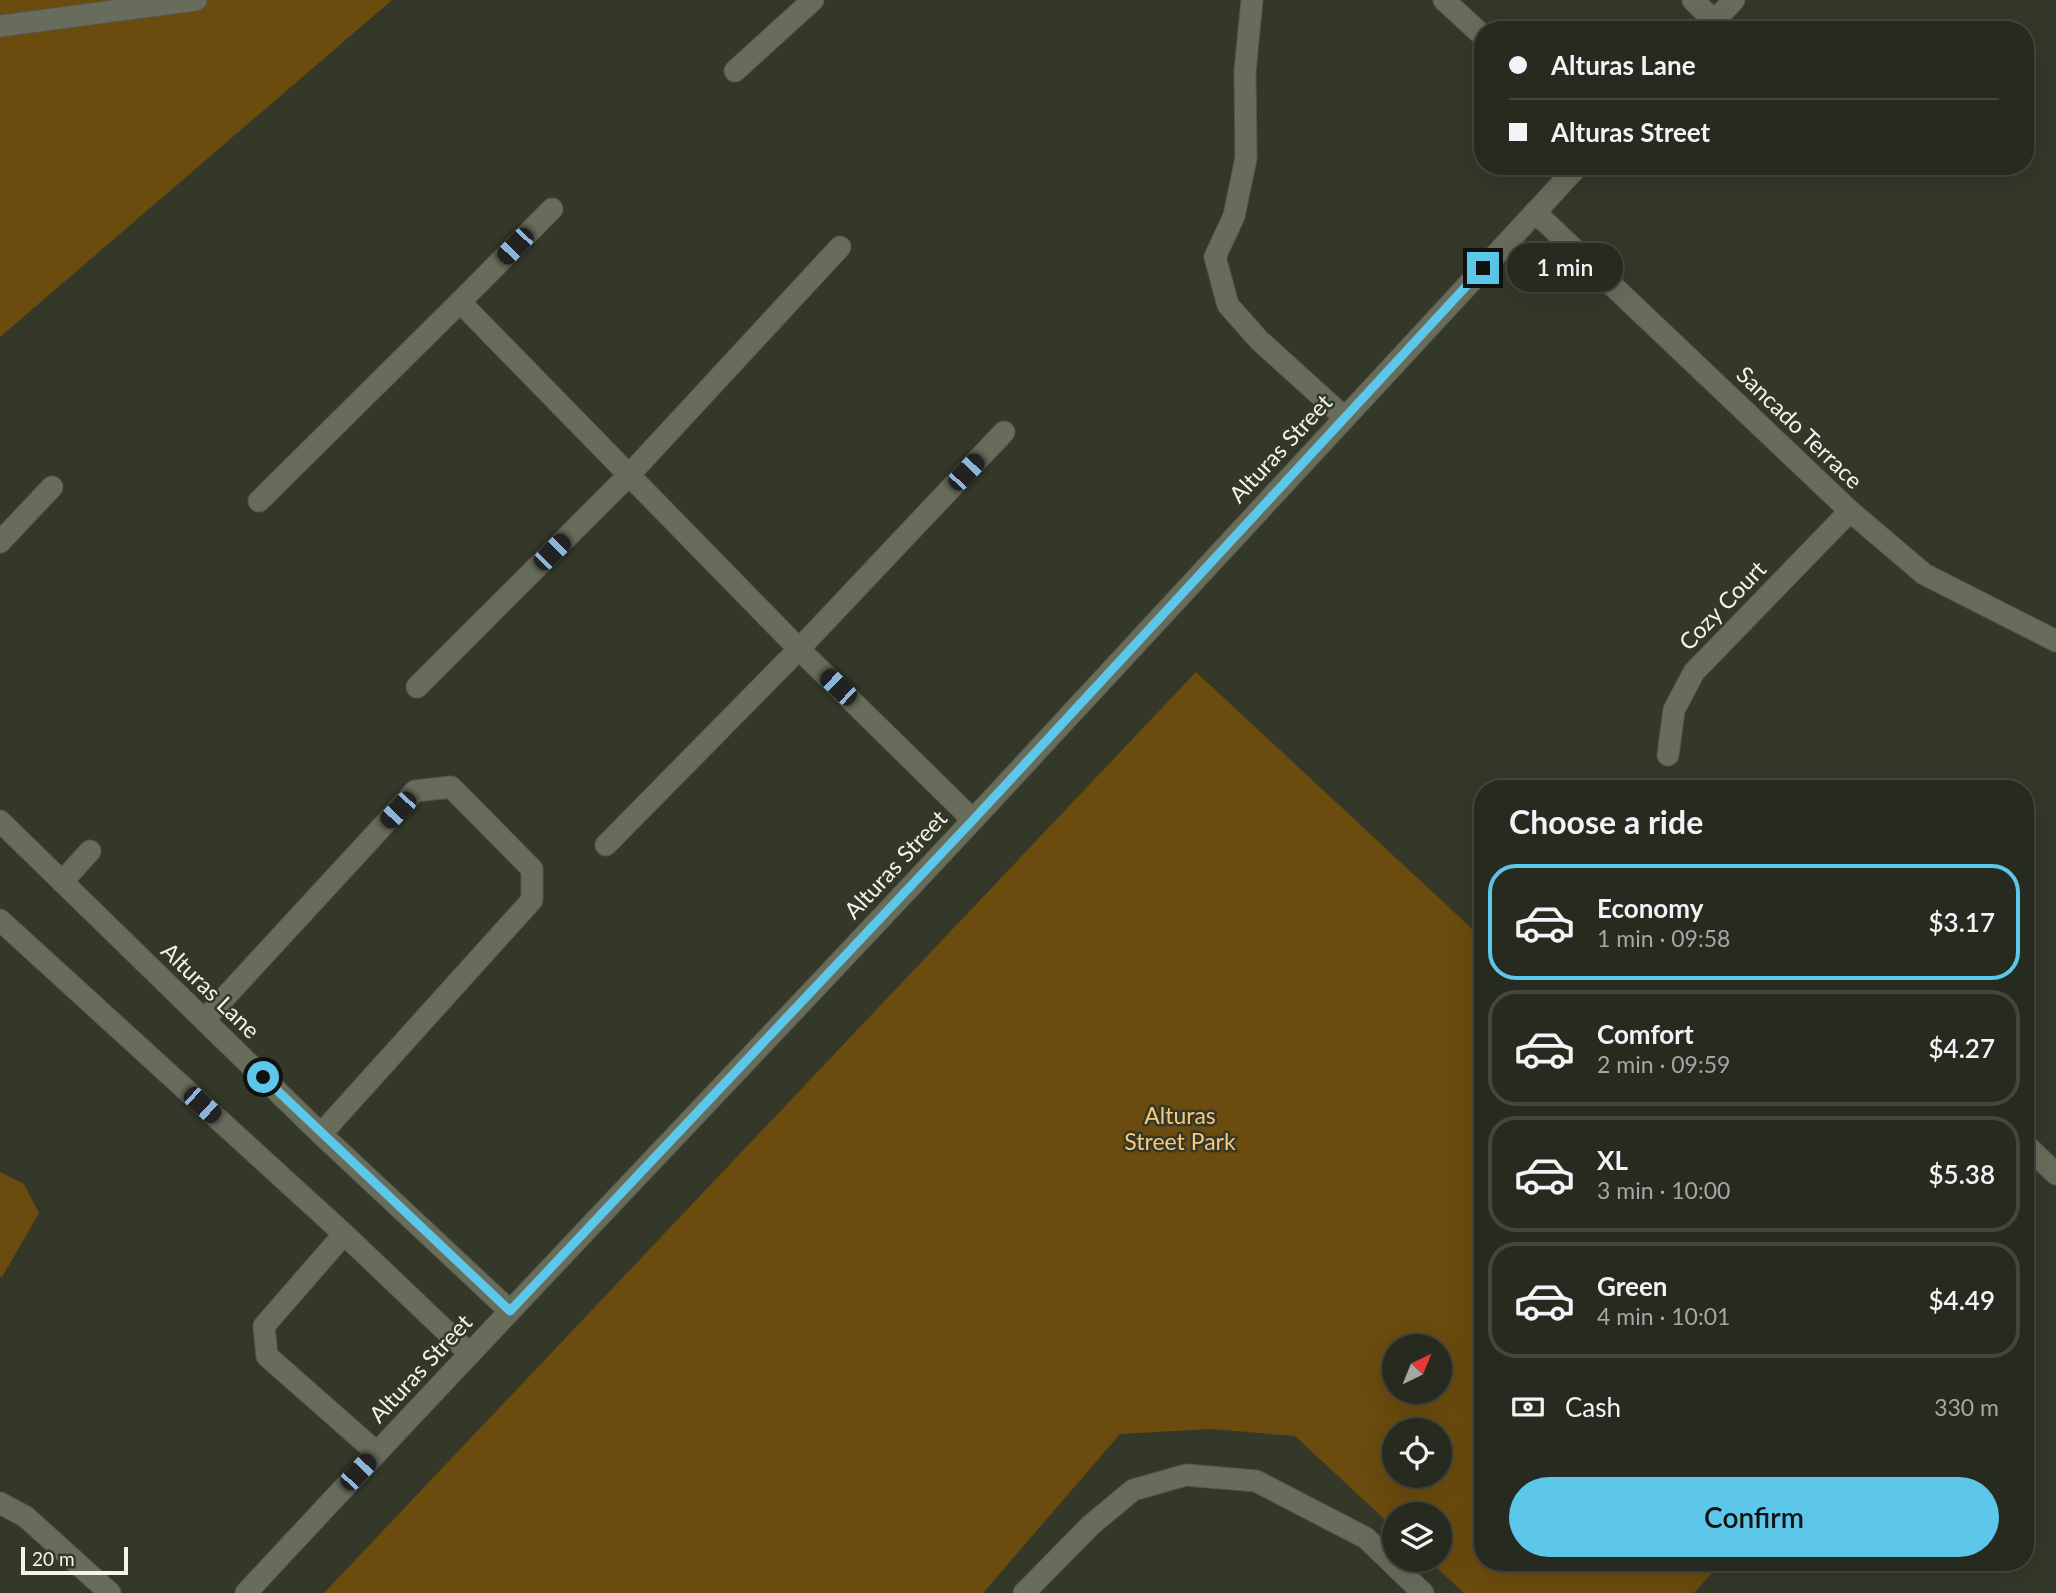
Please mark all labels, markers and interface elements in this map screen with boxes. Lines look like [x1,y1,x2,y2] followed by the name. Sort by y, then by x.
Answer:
[1551,49,1696,81] text: Alturas Lane
[1551,116,1710,148] text: Alturas Street
[493,224,538,268] car
[1508,244,1623,292] callout: 1 min
[1467,252,1499,284] route end
[1537,253,1593,281] text: 1 min
[1731,360,1869,494] street label: Sancado Terrace
[1223,387,1338,508] street label: Alturas Street
[944,449,989,495] car
[530,530,575,574] car
[1673,554,1772,655] street label: Cozy Court
[816,665,861,709] car
[376,787,421,833] car
[1509,802,1703,841] text: Choose a ride
[838,803,953,924] street label: Alturas Street
[1513,891,1576,954] icon: car
[1597,892,1703,924] text: Economy
[1929,906,1995,938] text: $3.17
[1597,924,1730,952] text: 1 min · 09:58
[156,936,266,1044] street label: Alturas Lane
[1513,1017,1576,1080] icon: car
[1597,1018,1694,1050] text: Comfort
[1929,1032,1995,1064] text: $4.27
[1597,1050,1730,1078] text: 2 min · 09:59
[247,1061,279,1093] route start
[180,1083,225,1127] car
[1124,1101,1236,1155] park label: Alturas Street Park
[1513,1143,1576,1206] icon: car
[1597,1144,1628,1176] text: XL
[1929,1158,1995,1190] text: $5.38
[1597,1176,1730,1204] text: 3 min · 10:00
[1513,1269,1576,1332] icon: car
[1597,1270,1667,1302] text: Green
[1929,1284,1995,1316] text: $4.49
[1597,1302,1730,1330] text: 4 min · 10:01
[363,1307,478,1428] street label: Alturas Street
[1382,1334,1452,1404] north arrow
[1382,1334,1452,1572] map controls
[1509,1388,1547,1426] icon: cash
[1565,1391,1621,1423] text: Cash
[1934,1393,1999,1421] text: 330 m
[1382,1418,1452,1488] button: locate
[336,1449,381,1495] car
[1509,1477,1999,1557] button: Confirm
[1382,1502,1452,1572] button: layers
[21,1544,128,1576] scale bar
[32,1547,75,1570] text: 20 m

